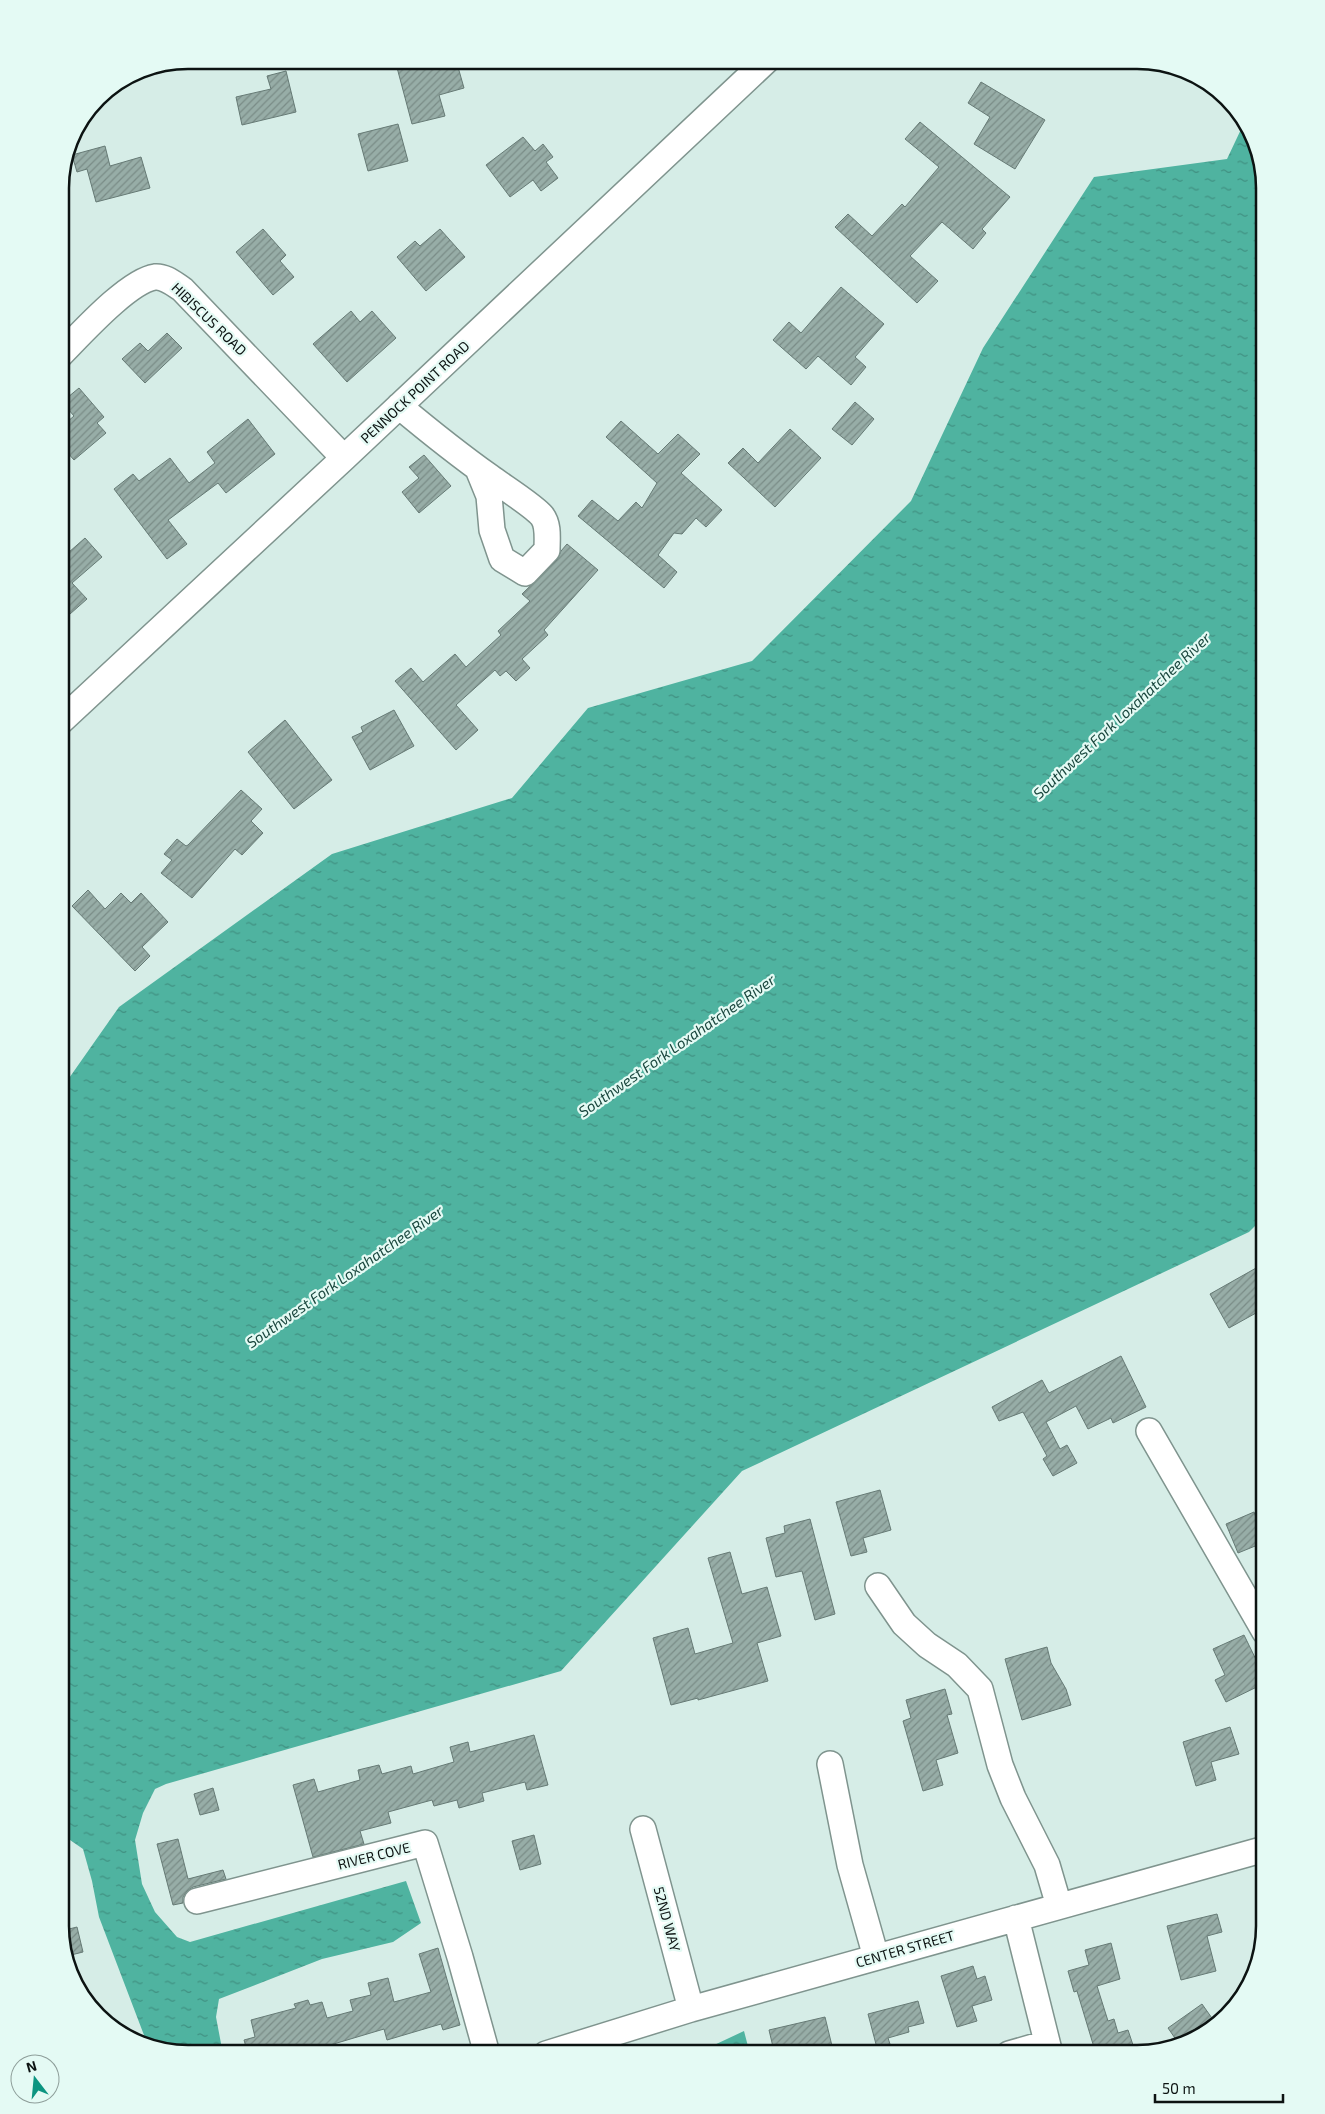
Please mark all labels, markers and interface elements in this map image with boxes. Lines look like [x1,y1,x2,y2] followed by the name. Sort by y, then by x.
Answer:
[168,279,250,359] street label: HIBISCUS ROAD
[357,337,473,446] street label: PENNOCK POINT ROAD
[1029,628,1214,802] water label: Southwest Fork Loxahatchee River
[575,970,779,1120] water label: Southwest Fork Loxahatchee River
[243,1201,447,1351] water label: Southwest Fork Loxahatchee River
[336,1838,412,1873] street label: RIVER COVE
[651,1885,684,1953] street label: 52ND WAY
[854,1926,956,1971] street label: CENTER STREET
[10,2054,60,2104] north arrow
[24,2056,38,2076] text: N
[1155,2072,1282,2104] scale bar
[1162,2079,1196,2097] text: 50 m

